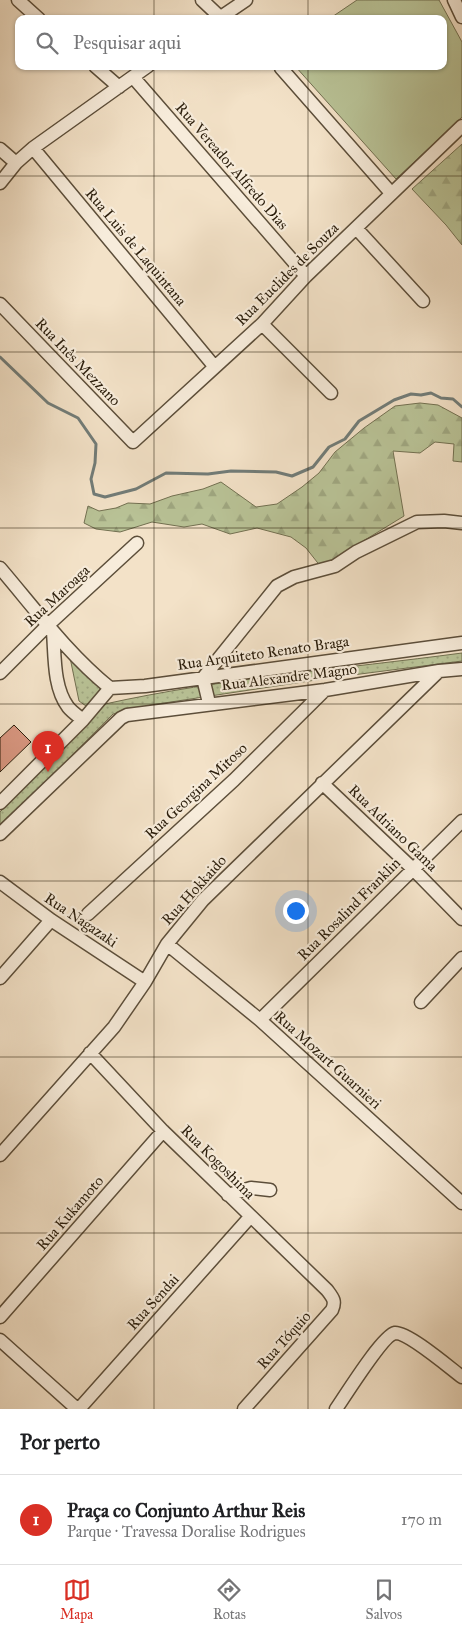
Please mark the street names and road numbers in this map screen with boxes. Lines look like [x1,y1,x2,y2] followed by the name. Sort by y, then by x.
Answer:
[172,99,292,233] street label: Rua Vereador Alfredo Dias
[81,185,191,311] street label: Rua Luis de Laquintana
[232,218,343,329] street label: Rua Euclides de Souza
[32,314,125,410] street label: Rua Inês Mezzano
[21,561,94,631] street label: Rua Maroaga
[176,632,351,675] street label: Rua Arquiteto Renato Braga
[220,660,358,694] street label: Rua Alexandre Magno
[141,739,251,843] street label: Rua Georgina Mitoso
[345,781,442,876] street label: Rua Adriano Gama
[158,851,230,929] street label: Rua Hokkaido
[294,854,404,964] street label: Rua Rosalind Franklin
[41,889,121,951] street label: Rua Nagazaki
[271,1007,385,1113] street label: Rua Mozart Guarnieri
[177,1121,259,1203] street label: Rua Kogoshima
[33,1172,107,1254] street label: Rua Kukamoto
[123,1270,183,1334] street label: Rua Sendai
[253,1307,316,1373] street label: Rua Tóquio

